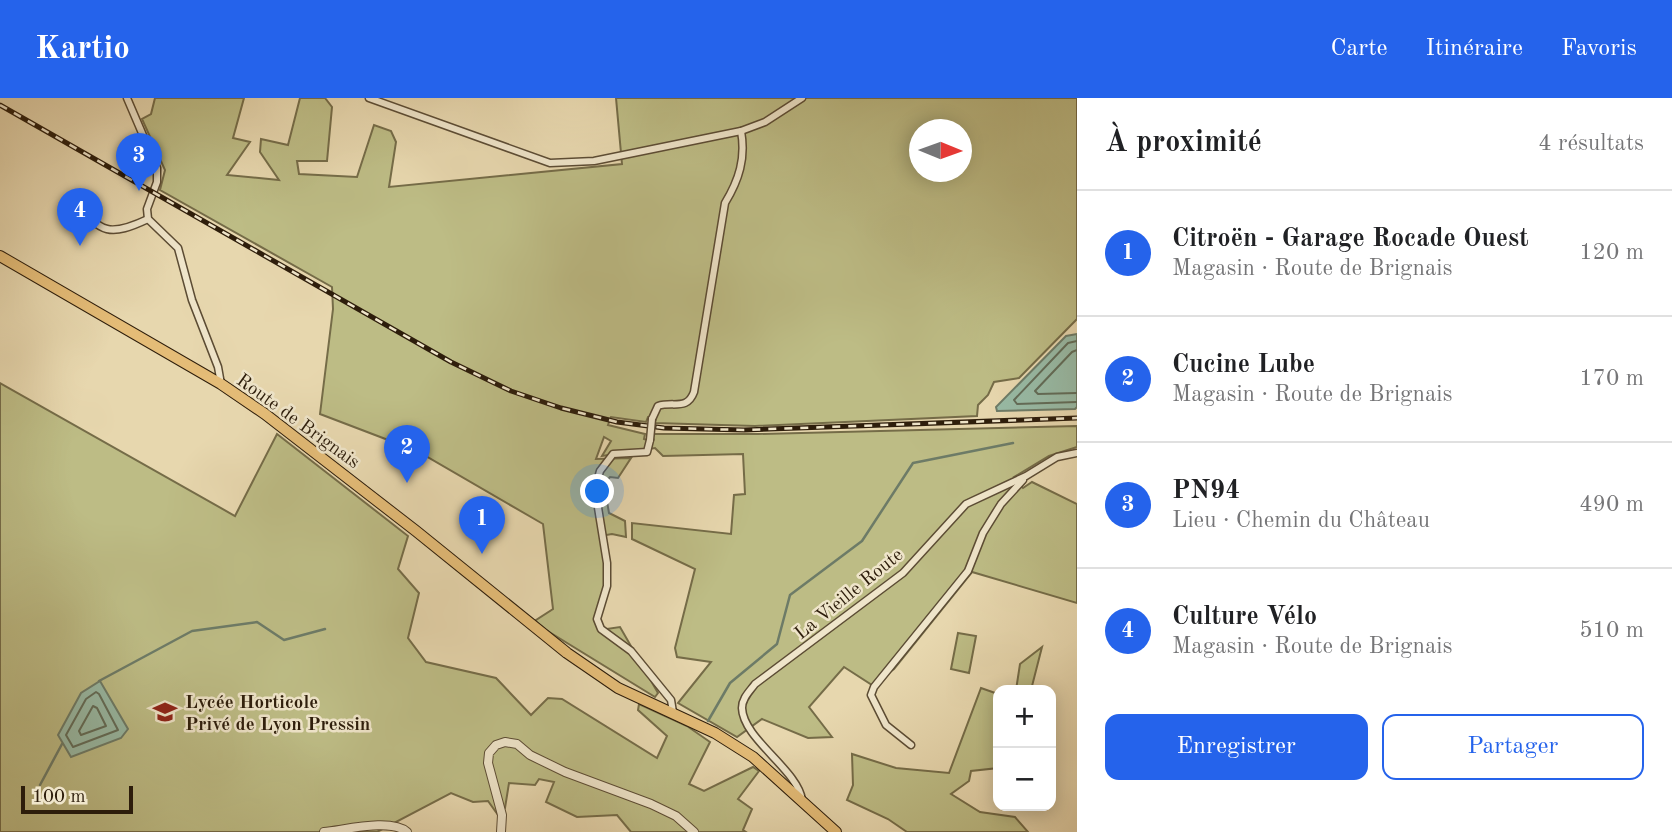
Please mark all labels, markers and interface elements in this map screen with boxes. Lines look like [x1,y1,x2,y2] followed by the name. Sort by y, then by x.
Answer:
[35,33,130,66] text: Kartio
[1330,37,1388,61] text: Carte
[1426,37,1523,61] text: Itinéraire
[1561,37,1637,61] text: Favoris
[909,119,972,182] north arrow
[1105,128,1262,158] text: À proximité
[1538,132,1644,155] text: 4 résultats
[116,133,162,191] pin: 3
[57,188,103,246] pin: 4
[1172,226,1529,252] text: Citroën - Garage Rocade Ouest
[1121,241,1135,264] text: 1
[1579,241,1644,264] text: 120 m
[1172,257,1453,280] text: Magasin · Route de Brignais
[1172,352,1315,378] text: Cucine Lube
[1121,367,1135,390] text: 2
[1579,367,1644,390] text: 170 m
[232,371,363,473] street label: Route de Brignais
[1172,383,1453,406] text: Magasin · Route de Brignais
[384,425,430,483] pin: 2
[580,474,614,508] your location
[1172,478,1240,504] text: PN94
[1121,493,1135,516] text: 3
[1579,493,1644,516] text: 490 m
[459,496,505,554] pin: 1
[1172,509,1430,532] text: Lieu · Chemin du Château
[792,546,907,644] street label: La Vieille Route
[1172,604,1317,630] text: Culture Vélo
[1121,619,1135,642] text: 4
[1579,619,1644,642] text: 510 m
[1172,635,1453,658] text: Magasin · Route de Brignais
[993,685,1056,811] map controls
[993,685,1056,748] button: +
[185,694,370,735] place label: Lycée Horticole Privé de Lyon Pressin
[151,698,179,726] school or university icon: Lycée Horticole Privé de Lyon Pressin
[1105,714,1368,780] button: Enregistrer
[1382,714,1644,780] button: Partager
[993,748,1056,811] button: −
[21,783,133,815] scale bar
[32,788,85,807] text: 100 m

